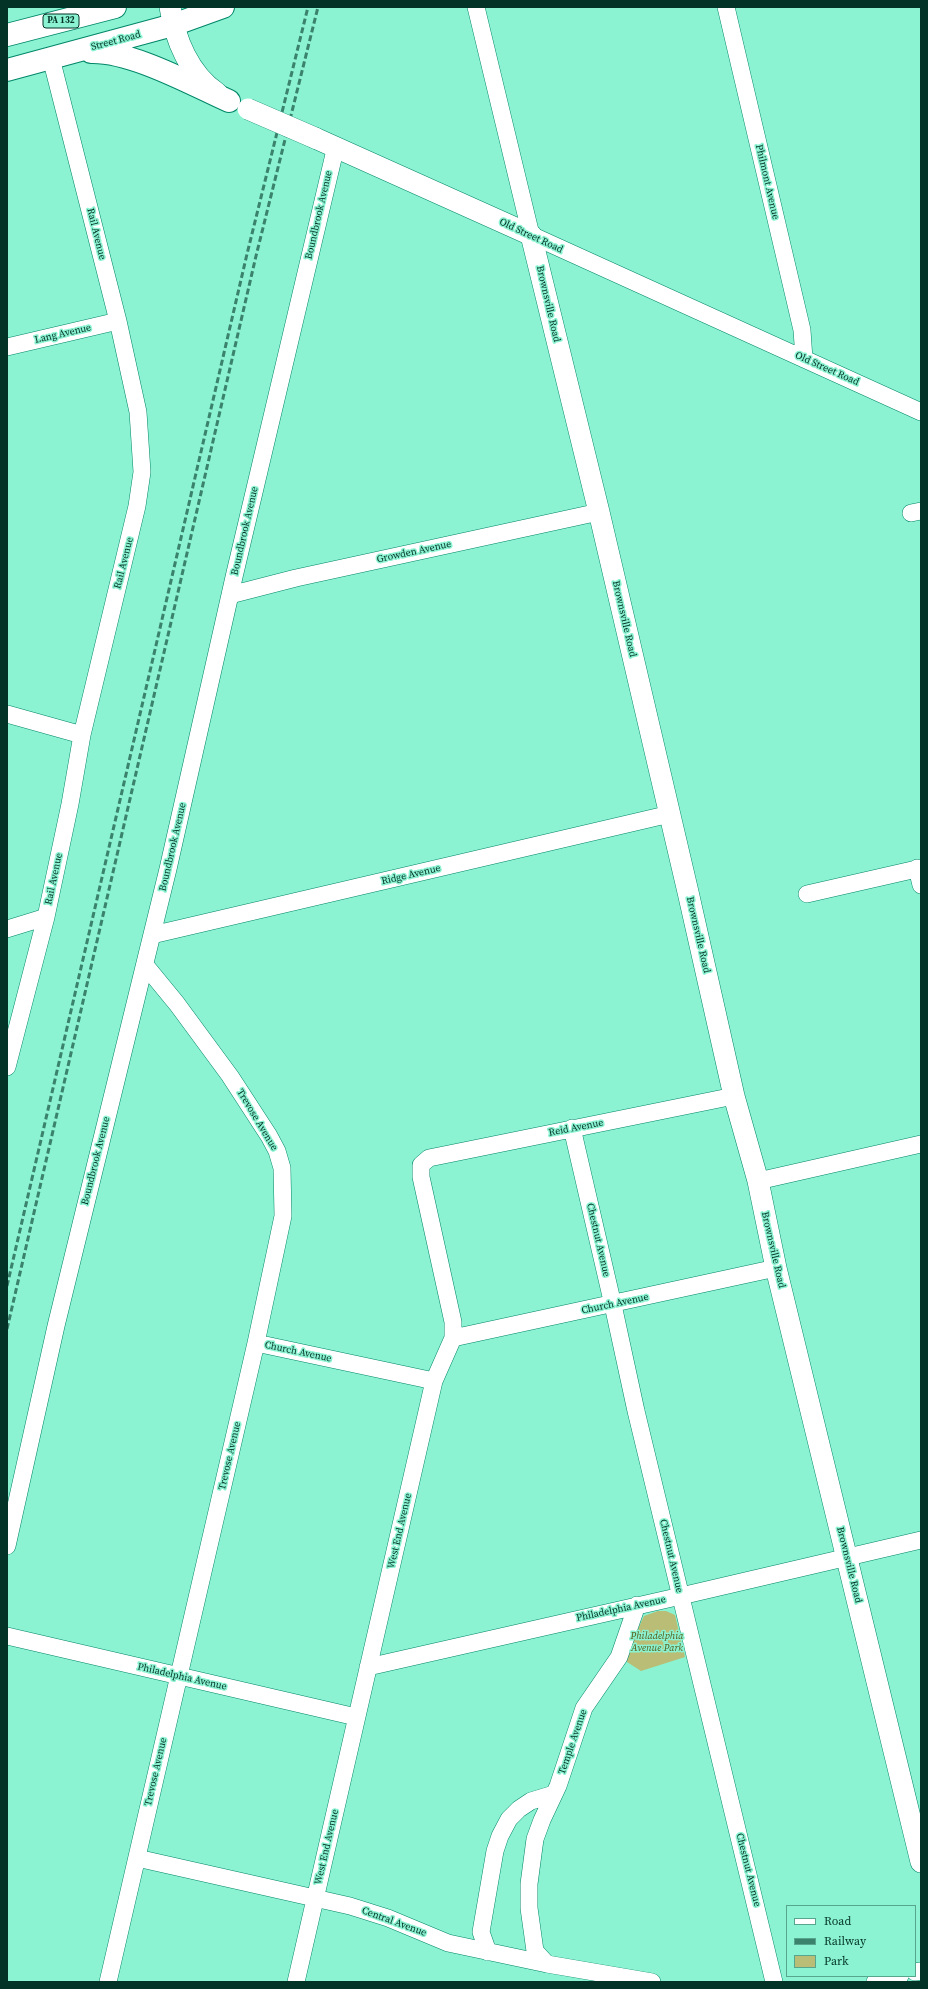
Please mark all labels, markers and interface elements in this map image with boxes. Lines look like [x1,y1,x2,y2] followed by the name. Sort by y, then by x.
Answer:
[43,14,79,28] road number: PA 132
[90,29,142,53] street label: Street Road
[753,143,781,221] street label: Philmont Avenue
[303,169,335,261] street label: Boundbrook Avenue
[84,207,108,261] street label: Rail Avenue
[497,216,565,256] street label: Old Street Road
[533,265,563,343] street label: Brownsville Road
[34,322,92,346] street label: Lang Avenue
[793,350,861,388] street label: Old Street Road
[229,485,261,577] street label: Boundbrook Avenue
[112,536,136,590] street label: Rail Avenue
[376,538,452,566] street label: Growden Avenue
[609,580,639,658] street label: Brownsville Road
[157,801,189,893] street label: Boundbrook Avenue
[43,852,65,906] street label: Rail Avenue
[380,862,442,888] street label: Ridge Avenue
[683,896,713,974] street label: Brownsville Road
[234,1087,280,1153] street label: Trevose Avenue
[79,1116,113,1206] street label: Boundbrook Avenue
[548,1117,604,1139] street label: Reid Avenue
[584,1202,612,1278] street label: Chestnut Avenue
[758,1211,788,1289] street label: Brownsville Road
[580,1291,650,1317] street label: Church Avenue
[263,1339,333,1365] street label: Church Avenue
[216,1421,244,1491] street label: Trevose Avenue
[386,1492,414,1570] street label: West End Avenue
[657,1518,685,1594] street label: Chestnut Avenue
[834,1526,864,1604] street label: Brownsville Road
[575,1594,667,1624] street label: Philadelphia Avenue
[631,1630,683,1654] park label: Philadelphia Avenue Park
[136,1661,228,1693] street label: Philadelphia Avenue
[556,1708,590,1776] street label: Temple Avenue
[142,1737,170,1807] street label: Trevose Avenue
[313,1808,341,1886] street label: West End Avenue
[733,1832,763,1908] street label: Chestnut Avenue
[360,1905,428,1939] street label: Central Avenue
[786,1905,916,1977] legend
[824,1913,851,1929] text: Road
[824,1933,866,1949] text: Railway
[824,1953,849,1969] text: Park

